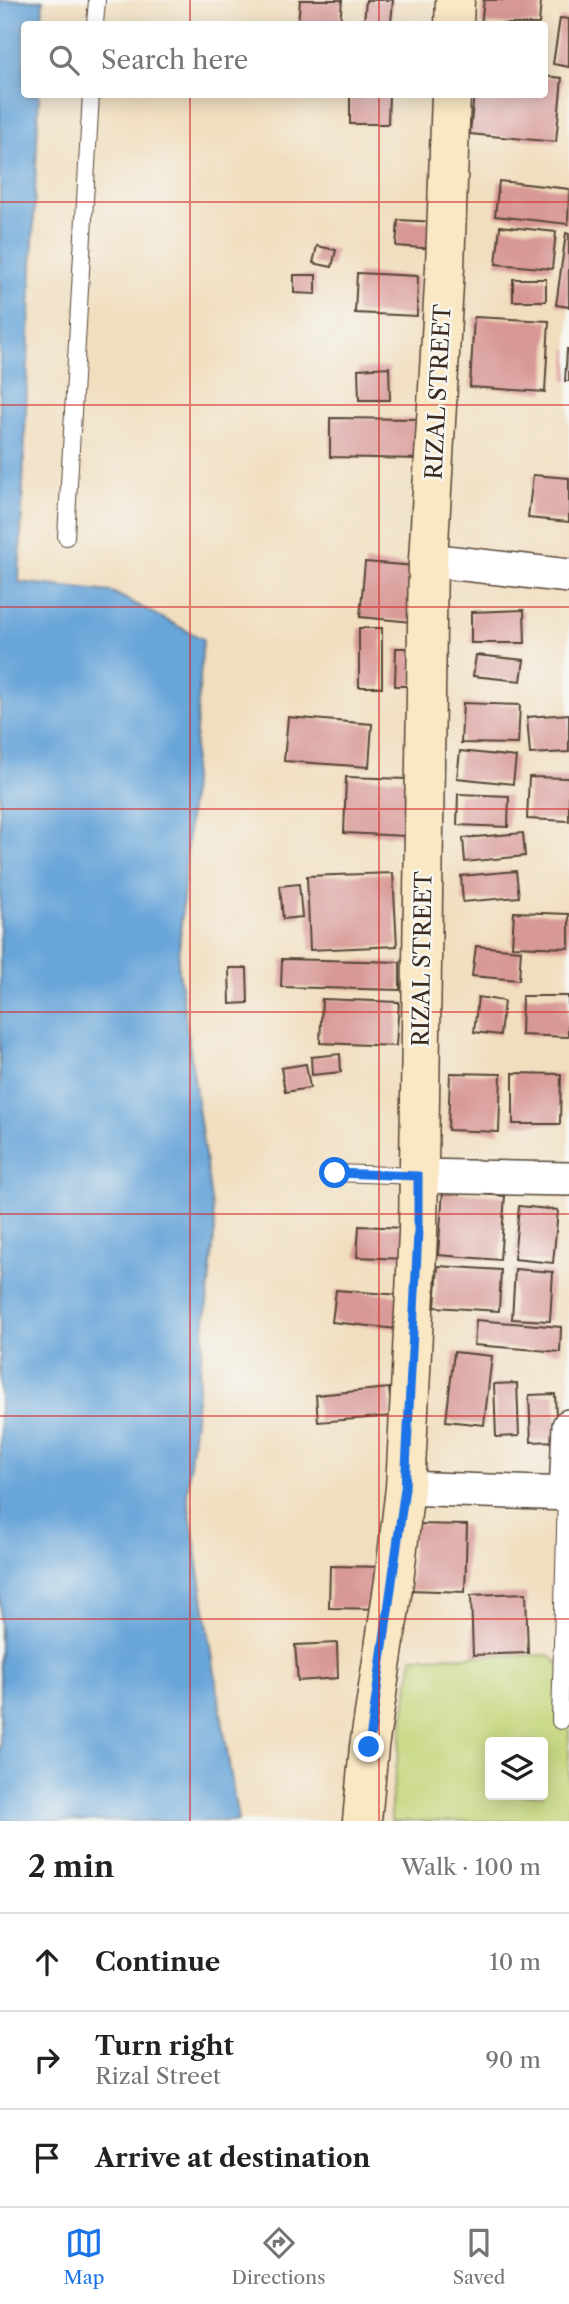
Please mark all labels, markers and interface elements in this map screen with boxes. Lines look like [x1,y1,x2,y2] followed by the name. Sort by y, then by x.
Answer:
[21,21,548,98] search box
[45,41,83,79] icon: search
[101,44,248,76] text: Search here
[419,303,457,480] street label: RIZAL STREET
[406,870,438,1047] street label: RIZAL STREET
[319,1157,350,1188] route start
[353,1731,384,1762] route end
[485,1737,548,1800] map controls
[485,1737,548,1800] button: layers
[28,1848,114,1885] text: 2 min
[401,1853,541,1881] text: Walk · 100 m
[28,1943,66,1981] icon: ahead
[95,1946,220,1978] text: Continue
[489,1948,541,1976] text: 10 m
[95,2030,234,2062] text: Turn right
[28,2041,66,2079] icon: right
[485,2046,541,2074] text: 90 m
[95,2062,221,2090] text: Rizal Street
[28,2139,66,2177] icon: arrive
[95,2142,370,2174] text: Arrive at destination
[64,2224,104,2289] tab: Map
[232,2224,325,2289] tab: Directions
[453,2224,505,2289] tab: Saved

